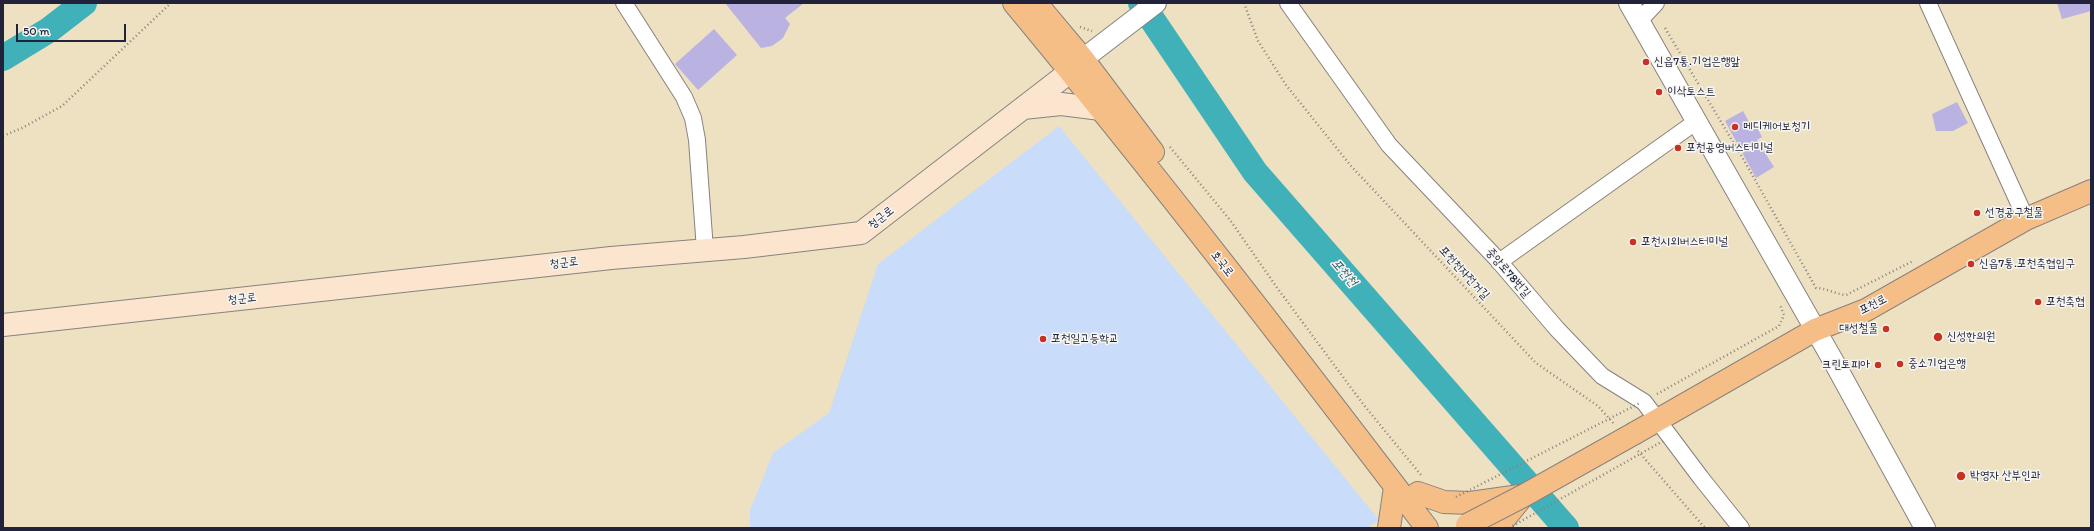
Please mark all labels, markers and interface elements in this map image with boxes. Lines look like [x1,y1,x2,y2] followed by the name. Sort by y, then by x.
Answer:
[18,16,128,42] scale bar
[23,24,49,38] text: 50 m
[1654,55,1740,69] place label: 신읍7통.기업은행앞
[1641,57,1651,67] marker: 신읍7통.기업은행앞
[1667,85,1715,99] place label: 이삭토스트
[1654,87,1664,97] marker: 이삭토스트
[1743,120,1811,134] place label: 메디케어보청기
[1730,122,1740,132] marker: 메디케어보청기
[1686,141,1773,155] place label: 포천공영버스터미널
[1673,143,1683,153] marker: 포천공영버스터미널
[865,203,897,233] street label: 청군로
[1985,206,2043,220] place label: 선경공구철물
[1972,208,1982,218] marker: 선경공구철물
[1641,235,1728,249] place label: 포천시외버스터미널
[1628,237,1638,247] marker: 포천시외버스터미널
[1436,243,1492,303] street label: 포천천자전거길
[1483,245,1533,301] street label: 중앙로78번길
[1207,248,1237,280] street label: 호국로
[549,254,579,272] street label: 청군로
[1328,256,1360,290] water label: 포천천
[1979,257,2075,271] place label: 신읍7통.포천축협입구
[1966,259,1976,269] marker: 신읍7통.포천축협입구
[227,290,257,308] street label: 청군로
[1857,292,1889,318] street label: 포천로
[2046,295,2085,309] place label: 포천축협
[2033,297,2043,307] marker: 포천축협
[1839,322,1878,336] place label: 대성철물
[1881,324,1891,334] marker: 대성철물
[1947,330,1995,344] place label: 신성한의원
[1932,331,1944,343] marker: 신성한의원
[1051,332,1119,346] place label: 포천일고등학교
[1038,334,1048,344] marker: 포천일고등학교
[1908,357,1966,371] place label: 중소기업은행
[1822,358,1870,372] place label: 크린토피아
[1895,359,1905,369] marker: 중소기업은행
[1873,360,1883,370] marker: 크린토피아
[1970,469,2040,483] place label: 박영자 산부인과
[1955,470,1967,482] marker: 박영자 산부인과

